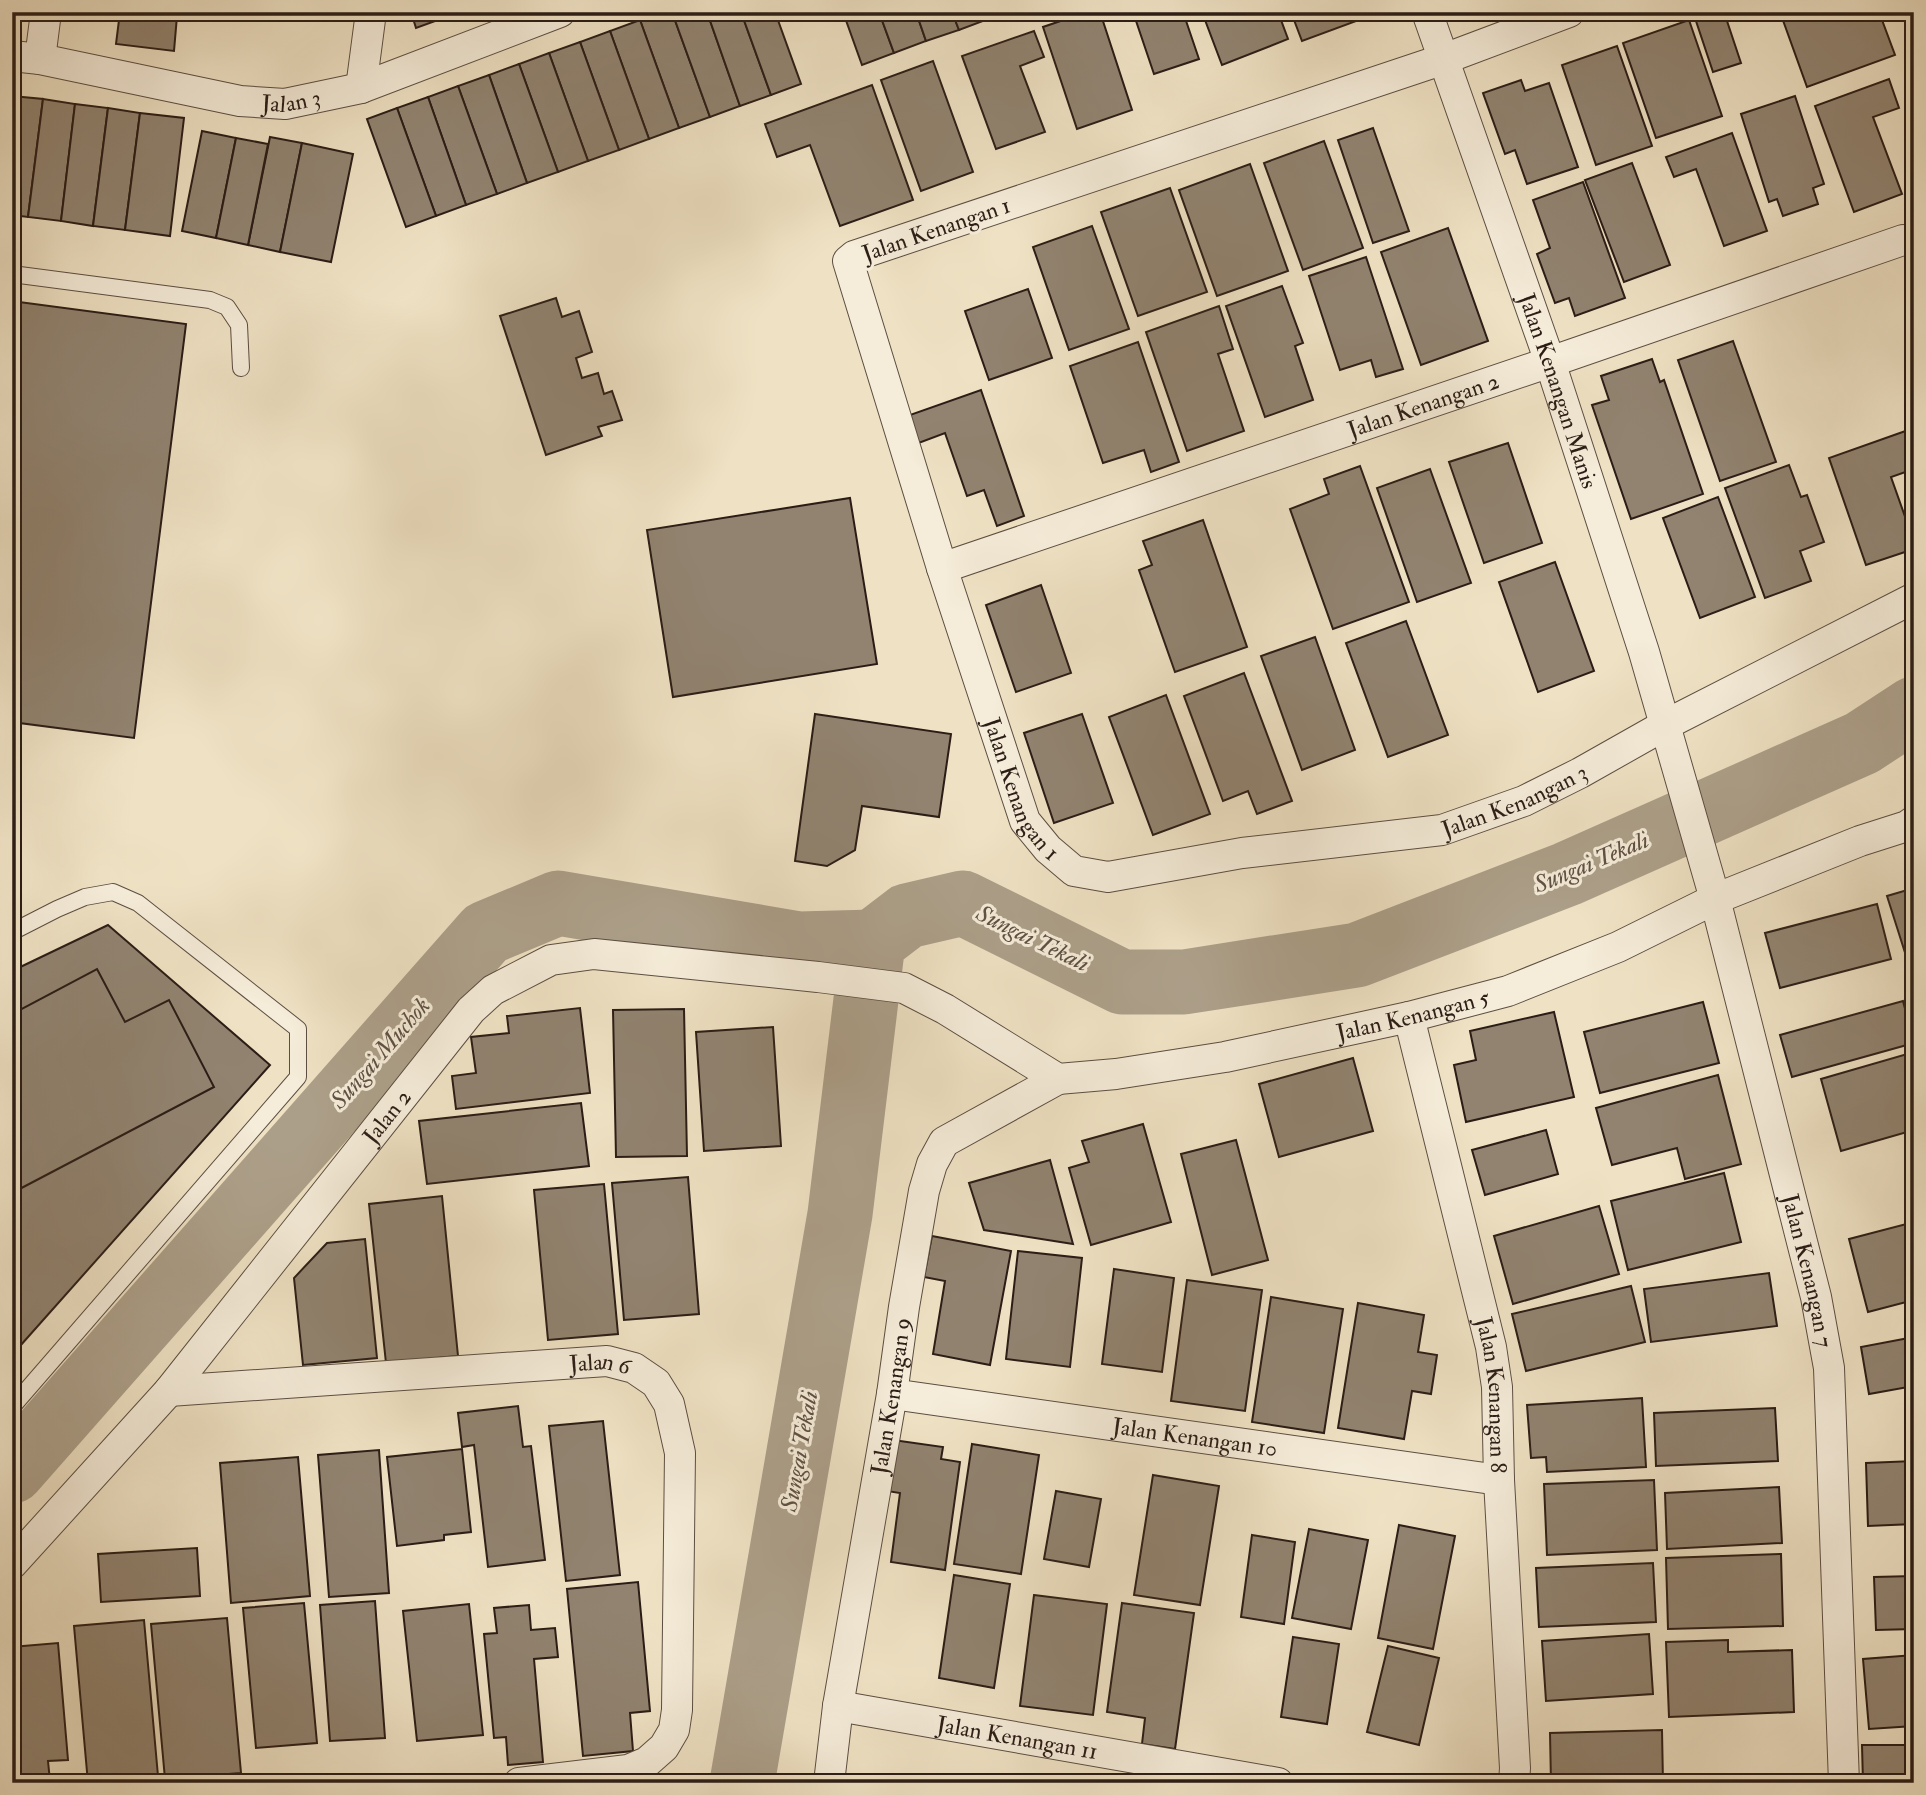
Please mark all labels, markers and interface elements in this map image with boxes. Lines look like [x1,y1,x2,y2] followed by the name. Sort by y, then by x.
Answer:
[260,83,323,119] street label: Jalan 3
[857,191,1014,269] street label: Jalan Kenangan 1
[1512,289,1604,492] street label: Jalan Kenangan Manis
[1343,366,1503,445] street label: Jalan Kenangan 2
[977,713,1065,867] street label: Jalan Kenangan 1
[1437,758,1593,844] street label: Jalan Kenangan 3
[1528,824,1654,901] water label: Sungai Tekali
[970,897,1095,979] water label: Sungai Tekali
[1333,983,1492,1048] street label: Jalan Kenangan 5
[323,991,437,1116] water label: Sungai Muchok
[356,1083,418,1151] street label: Jalan 2
[1775,1190,1839,1350] street label: Jalan Kenangan 7
[1469,1313,1513,1474] street label: Jalan Kenangan 8
[864,1316,917,1478] street label: Jalan Kenangan 9
[567,1346,635,1382] street label: Jalan 6
[773,1388,825,1515] water label: Sungai Tekali
[1110,1411,1279,1463] street label: Jalan Kenangan 10
[933,1709,1100,1766] street label: Jalan Kenangan 11

